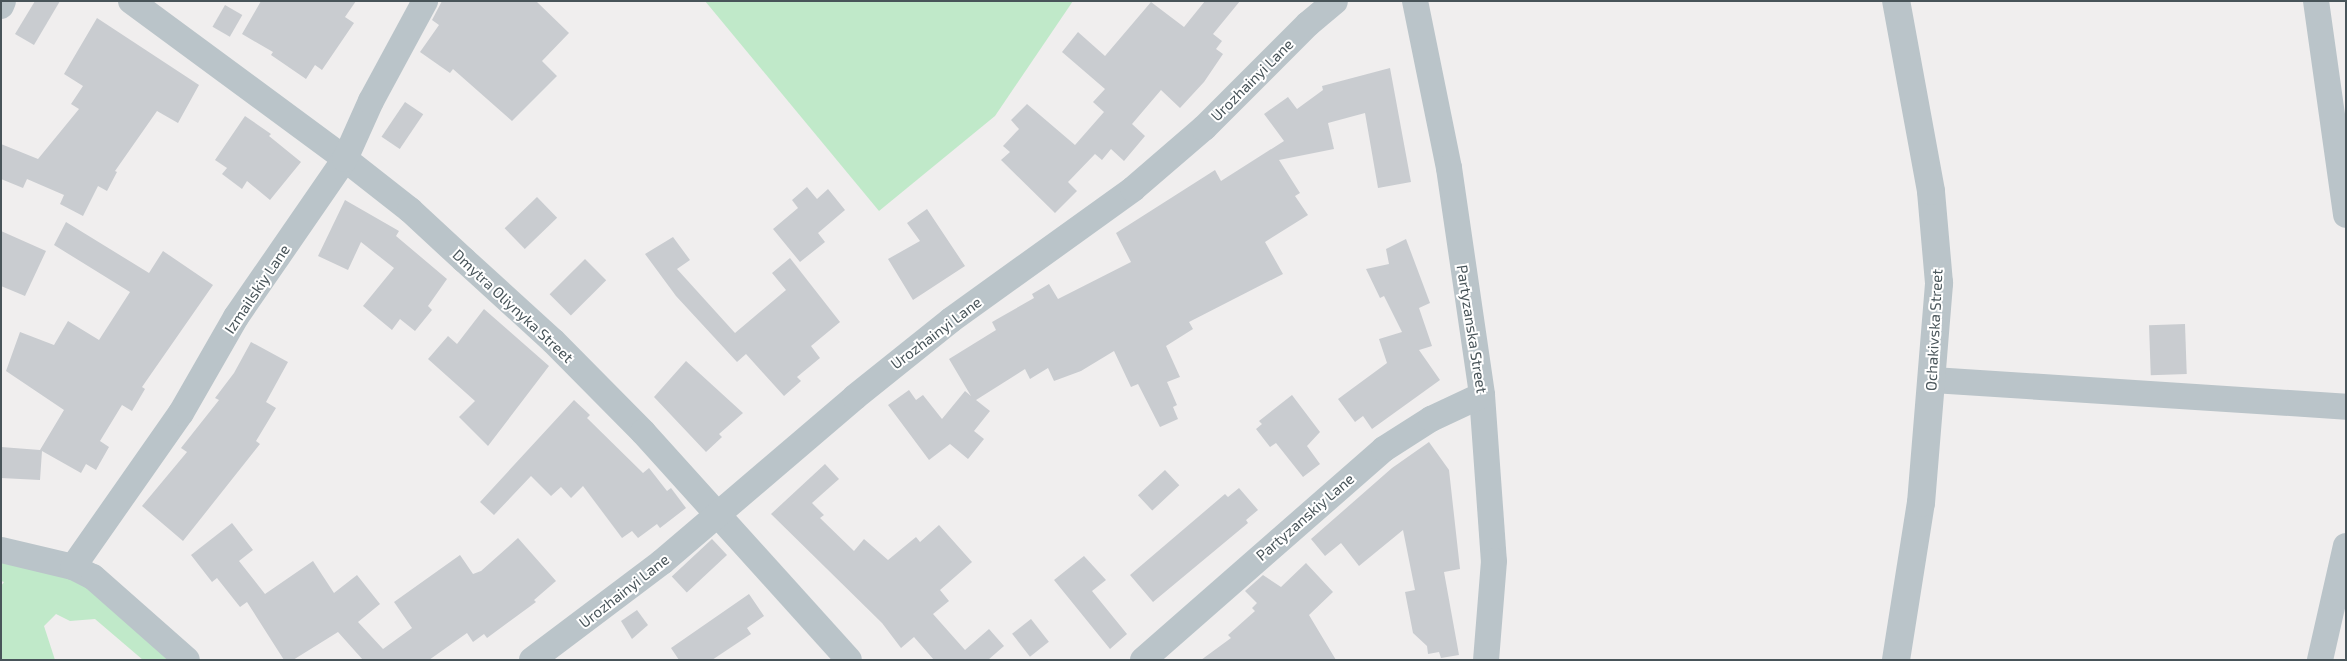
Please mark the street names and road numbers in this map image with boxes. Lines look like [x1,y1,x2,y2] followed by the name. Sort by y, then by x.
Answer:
[1207,35,1297,125] street label: Urozhainyi Lane
[220,241,294,337] street label: Izmailskiy Lane
[449,246,577,366] street label: Dmytra Oliynyka Street
[1453,263,1491,395] street label: Partyzanska Street
[1922,269,1946,391] street label: Ochakivska Street
[887,293,985,373] street label: Urozhainyi Lane
[1252,469,1358,565] street label: Partyzanskiy Lane
[575,550,673,632] street label: Urozhainyi Lane

